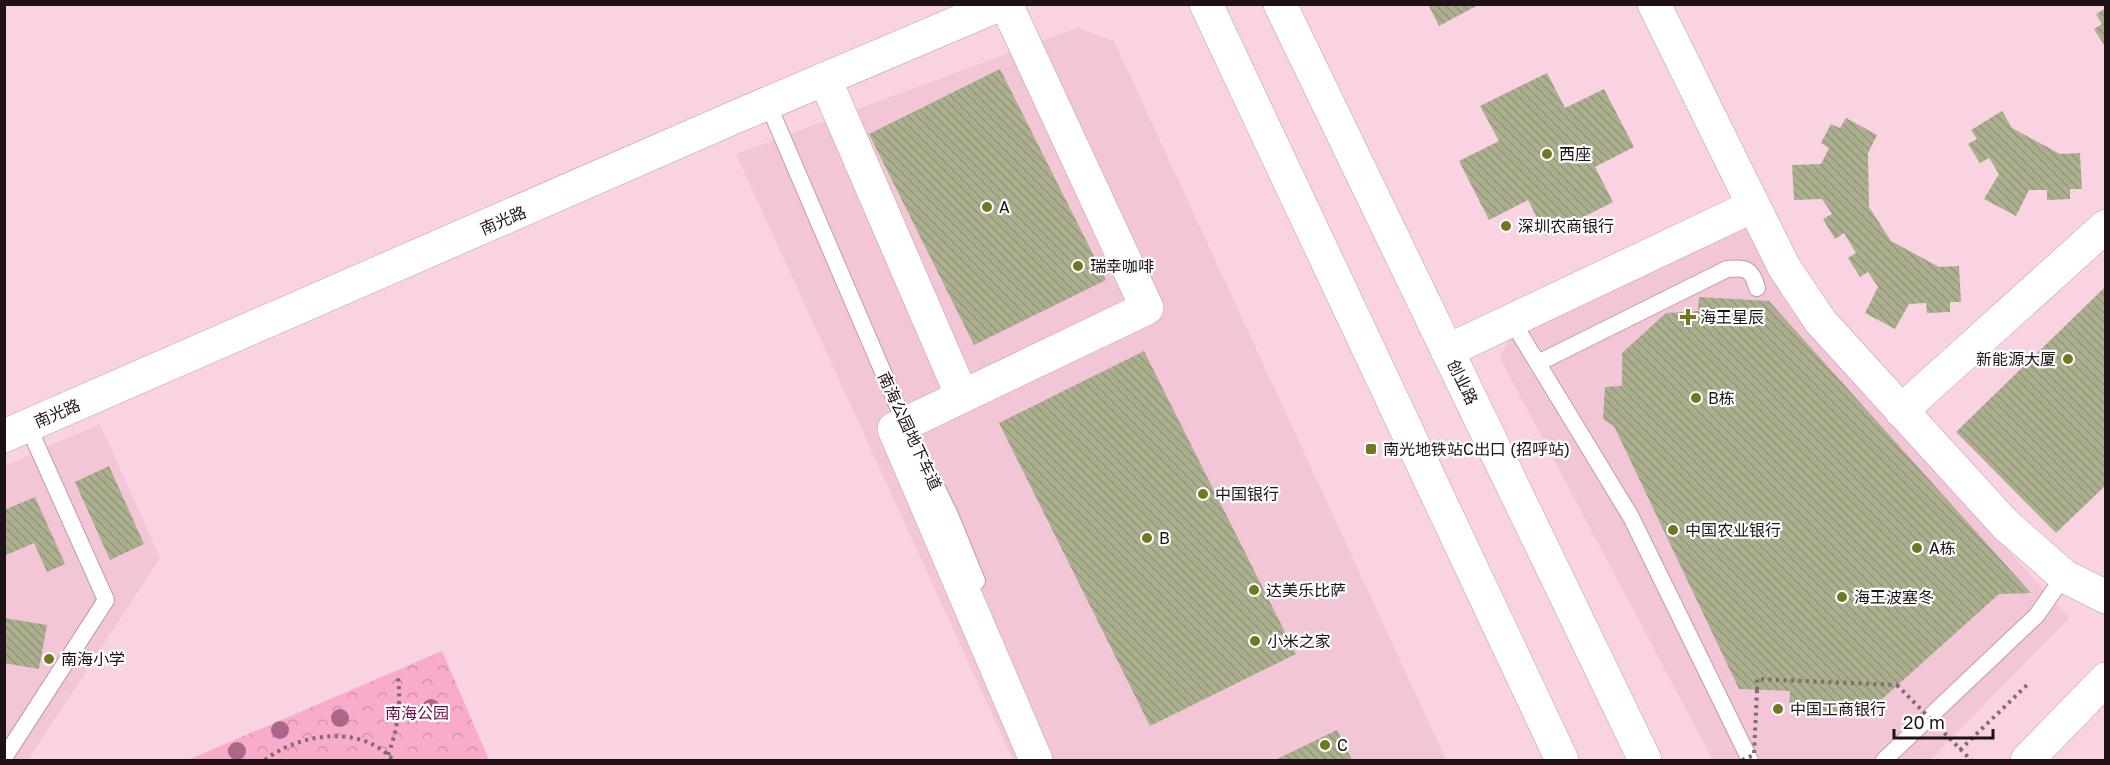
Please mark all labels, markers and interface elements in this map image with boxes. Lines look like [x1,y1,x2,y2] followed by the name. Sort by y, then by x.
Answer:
[1559,144,1591,164] place label: 西座
[1540,147,1554,161] marker: 西座
[999,197,1010,217] place label: A
[980,200,994,214] marker: A
[477,201,529,239] street label: 南光路
[1518,216,1614,236] place label: 深圳农商银行
[1499,219,1513,233] marker: 深圳农商银行
[1090,256,1154,276] place label: 瑞幸咖啡
[1071,259,1085,273] marker: 瑞幸咖啡
[1700,307,1764,327] place label: 海王星辰
[1681,310,1695,324] marker: 海王星辰
[1976,349,2056,369] place label: 新能源大厦
[2061,352,2075,366] marker: 新能源大厦
[1443,356,1483,408] street label: 创业路
[874,369,946,493] street label: 南海公园地下车道
[1708,388,1735,408] place label: B栋
[1689,391,1703,405] marker: B栋
[31,394,83,432] street label: 南光路
[1383,439,1570,459] place label: 南光地铁站C出口 (招呼站)
[1364,442,1378,456] marker: 南光地铁站C出口 (招呼站)
[1215,484,1279,504] place label: 中国银行
[1196,487,1210,501] marker: 中国银行
[1685,520,1781,540] place label: 中国农业银行
[1666,523,1680,537] marker: 中国农业银行
[1159,528,1170,548] place label: B
[1140,531,1154,545] marker: B
[1929,538,1956,558] place label: A栋
[1910,541,1924,555] marker: A栋
[1266,580,1346,600] place label: 达美乐比萨
[1247,583,1261,597] marker: 达美乐比萨
[1854,587,1934,607] place label: 海王波塞冬
[1835,590,1849,604] marker: 海王波塞冬
[1267,631,1331,651] place label: 小米之家
[1248,634,1262,648] marker: 小米之家
[61,649,125,669] place label: 南海小学
[42,652,56,666] marker: 南海小学
[1790,699,1886,719] place label: 中国工商银行
[1771,702,1785,716] marker: 中国工商银行
[1894,702,1993,740] scale bar
[385,703,449,723] park label: 南海公园
[1903,711,1945,733] text: 20 m
[1337,735,1348,755] place label: C
[1318,738,1332,752] marker: C

